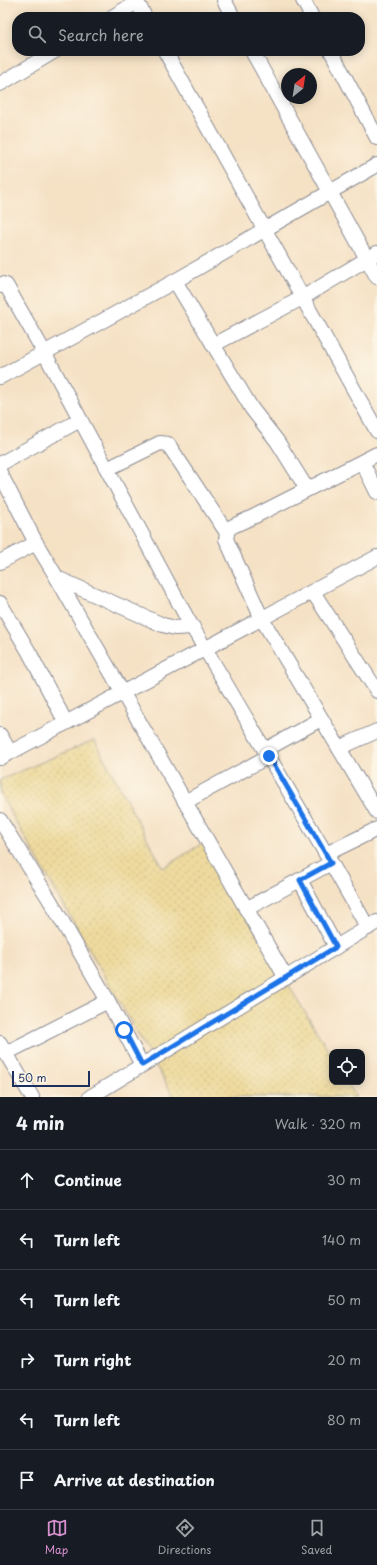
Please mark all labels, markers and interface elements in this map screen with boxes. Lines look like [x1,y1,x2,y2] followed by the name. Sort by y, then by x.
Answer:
[12,12,365,56] search box
[26,23,48,45] icon: search
[58,23,144,46] text: Search here
[281,68,317,104] north arrow
[260,747,278,765] route end
[115,1021,133,1039] route start
[329,1049,365,1085] map controls
[329,1049,365,1085] button: locate
[12,1069,90,1088] scale bar
[18,1069,47,1086] text: 50 m
[16,1110,64,1136] text: 4 min
[275,1114,361,1133] text: Walk · 320 m
[54,1168,122,1191] text: Continue
[16,1169,38,1191] icon: ahead
[327,1170,361,1189] text: 30 m
[54,1228,120,1251] text: Turn left
[16,1229,38,1251] icon: left
[322,1230,361,1249] text: 140 m
[54,1288,120,1311] text: Turn left
[16,1289,38,1311] icon: left
[327,1290,361,1309] text: 50 m
[54,1348,131,1371] text: Turn right
[16,1349,38,1371] icon: right
[327,1350,361,1369] text: 20 m
[54,1408,120,1431] text: Turn left
[16,1409,38,1431] icon: left
[327,1410,361,1429] text: 80 m
[54,1468,215,1491] text: Arrive at destination
[16,1469,38,1491] icon: arrive
[45,1517,68,1558] tab: Map
[158,1517,211,1558] tab: Directions
[301,1517,332,1558] tab: Saved

